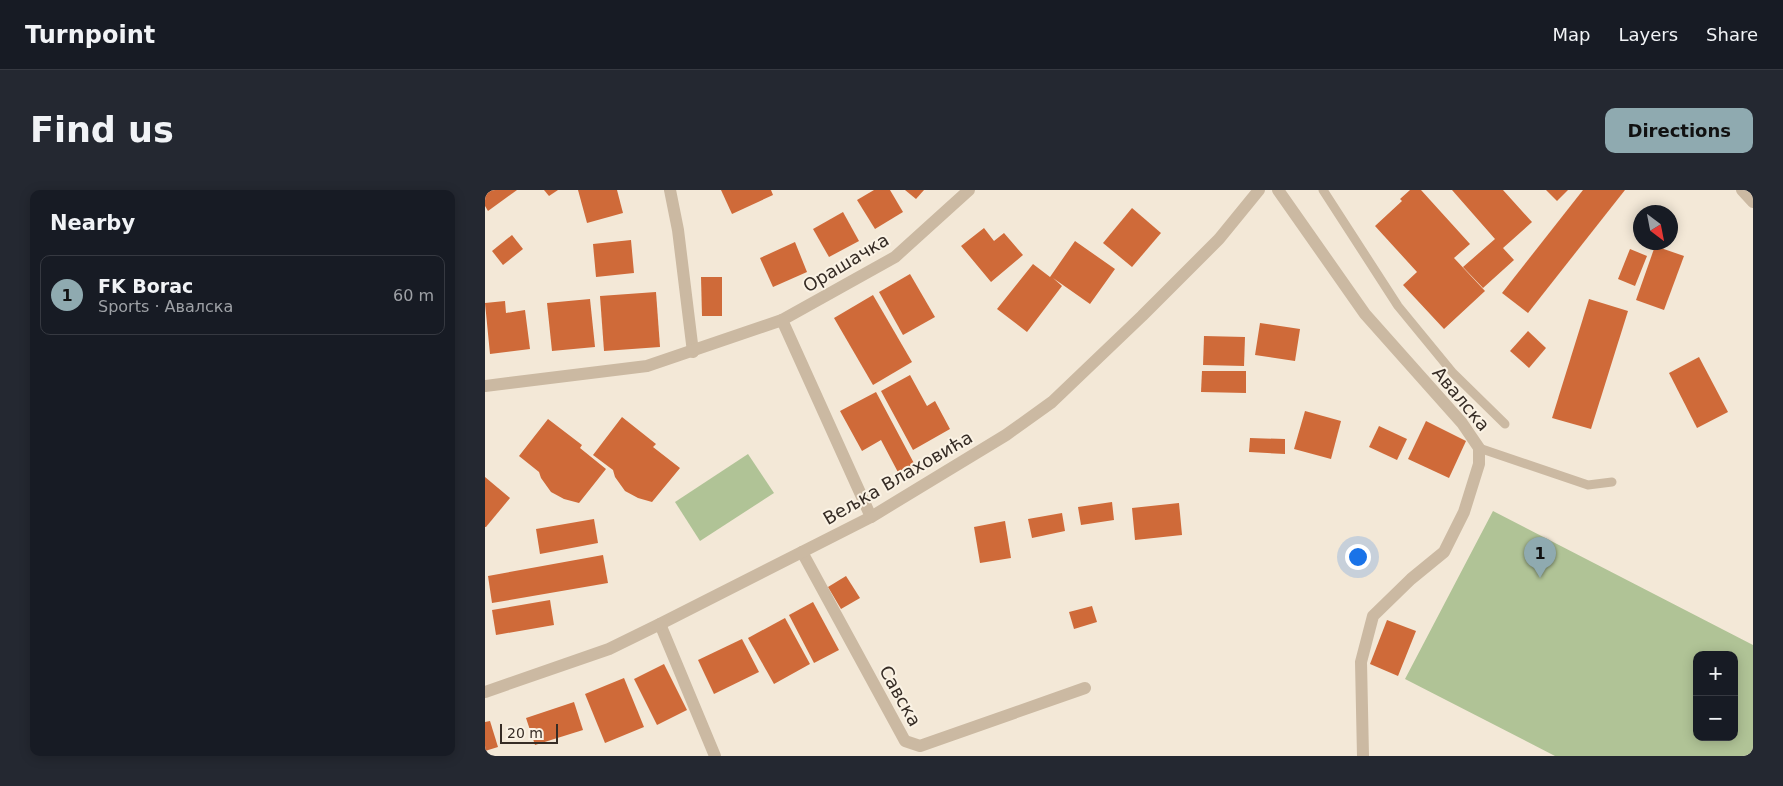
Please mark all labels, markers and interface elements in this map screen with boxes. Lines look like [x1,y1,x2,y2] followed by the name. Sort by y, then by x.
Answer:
[25,21,155,49] text: Turnpoint
[1552,24,1590,45] text: Map
[1618,24,1678,45] text: Layers
[1706,24,1758,45] text: Share
[1605,108,1753,153] button: Directions
[30,110,174,150] text: Find us
[1633,205,1678,250] north arrow
[50,211,135,235] text: Nearby
[799,229,893,296] street label: Орашачка
[98,275,193,297] text: FK Borac
[61,286,73,305] text: 1
[393,286,434,305] text: 60 m
[98,297,233,316] text: Sports · Авалска
[1429,362,1494,435] street label: Авалска
[819,426,976,529] street label: Вељка Влаховића
[1524,537,1556,578] pin: 1
[1345,544,1371,570] your location
[1693,651,1738,741] map controls
[1693,651,1738,696] button: +
[875,662,926,730] street label: Савска
[1693,696,1738,741] button: −
[500,721,557,744] scale bar
[507,725,543,741] text: 20 m

